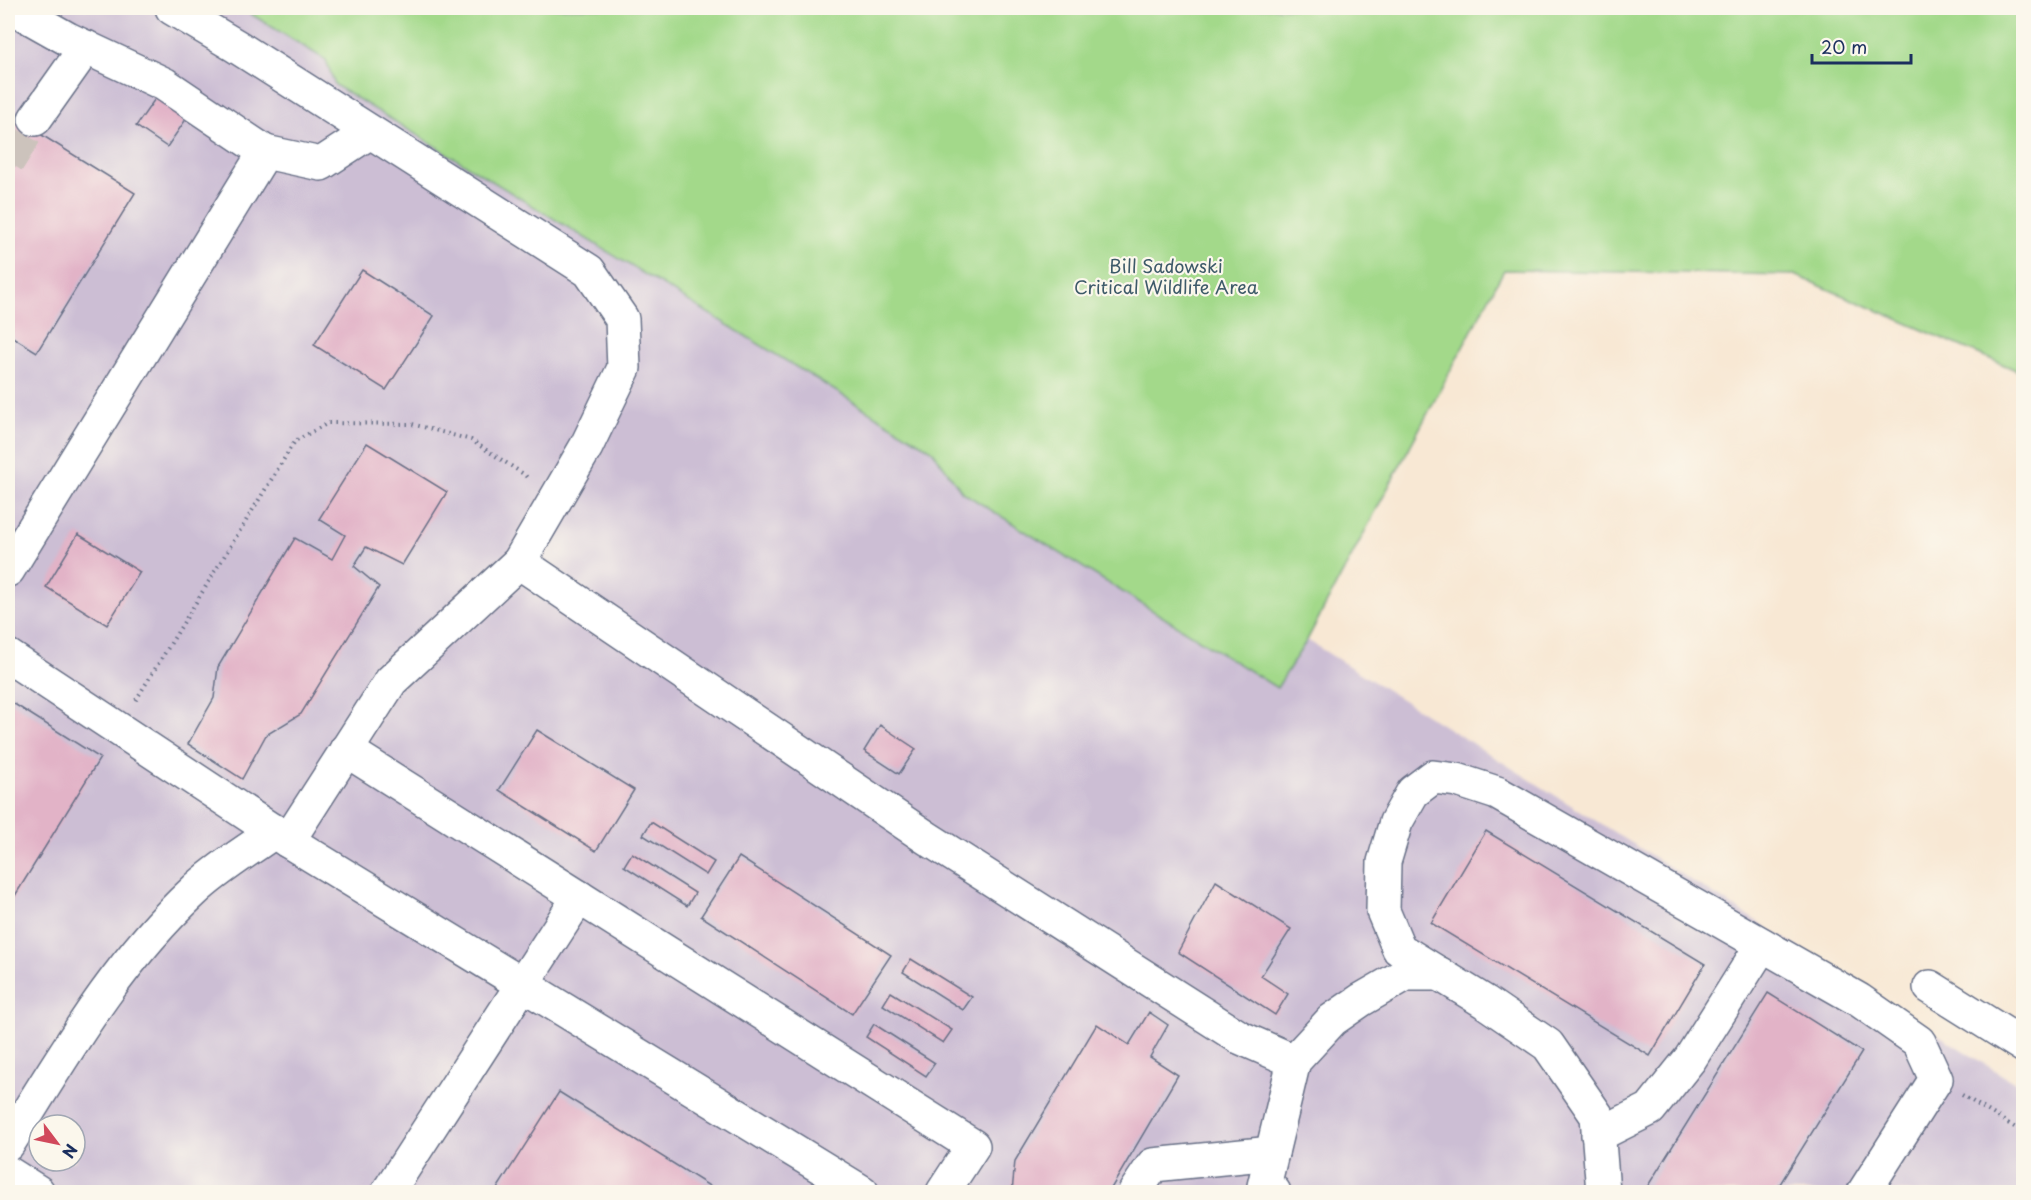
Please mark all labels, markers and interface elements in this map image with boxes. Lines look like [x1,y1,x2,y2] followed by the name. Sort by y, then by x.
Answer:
[1812,27,1911,65] scale bar
[1821,33,1867,60] text: 20 m
[1074,252,1259,300] park label: Bill Sadowski Critical Wildlife Area
[27,1113,87,1173] north arrow
[57,1140,84,1163] text: N

